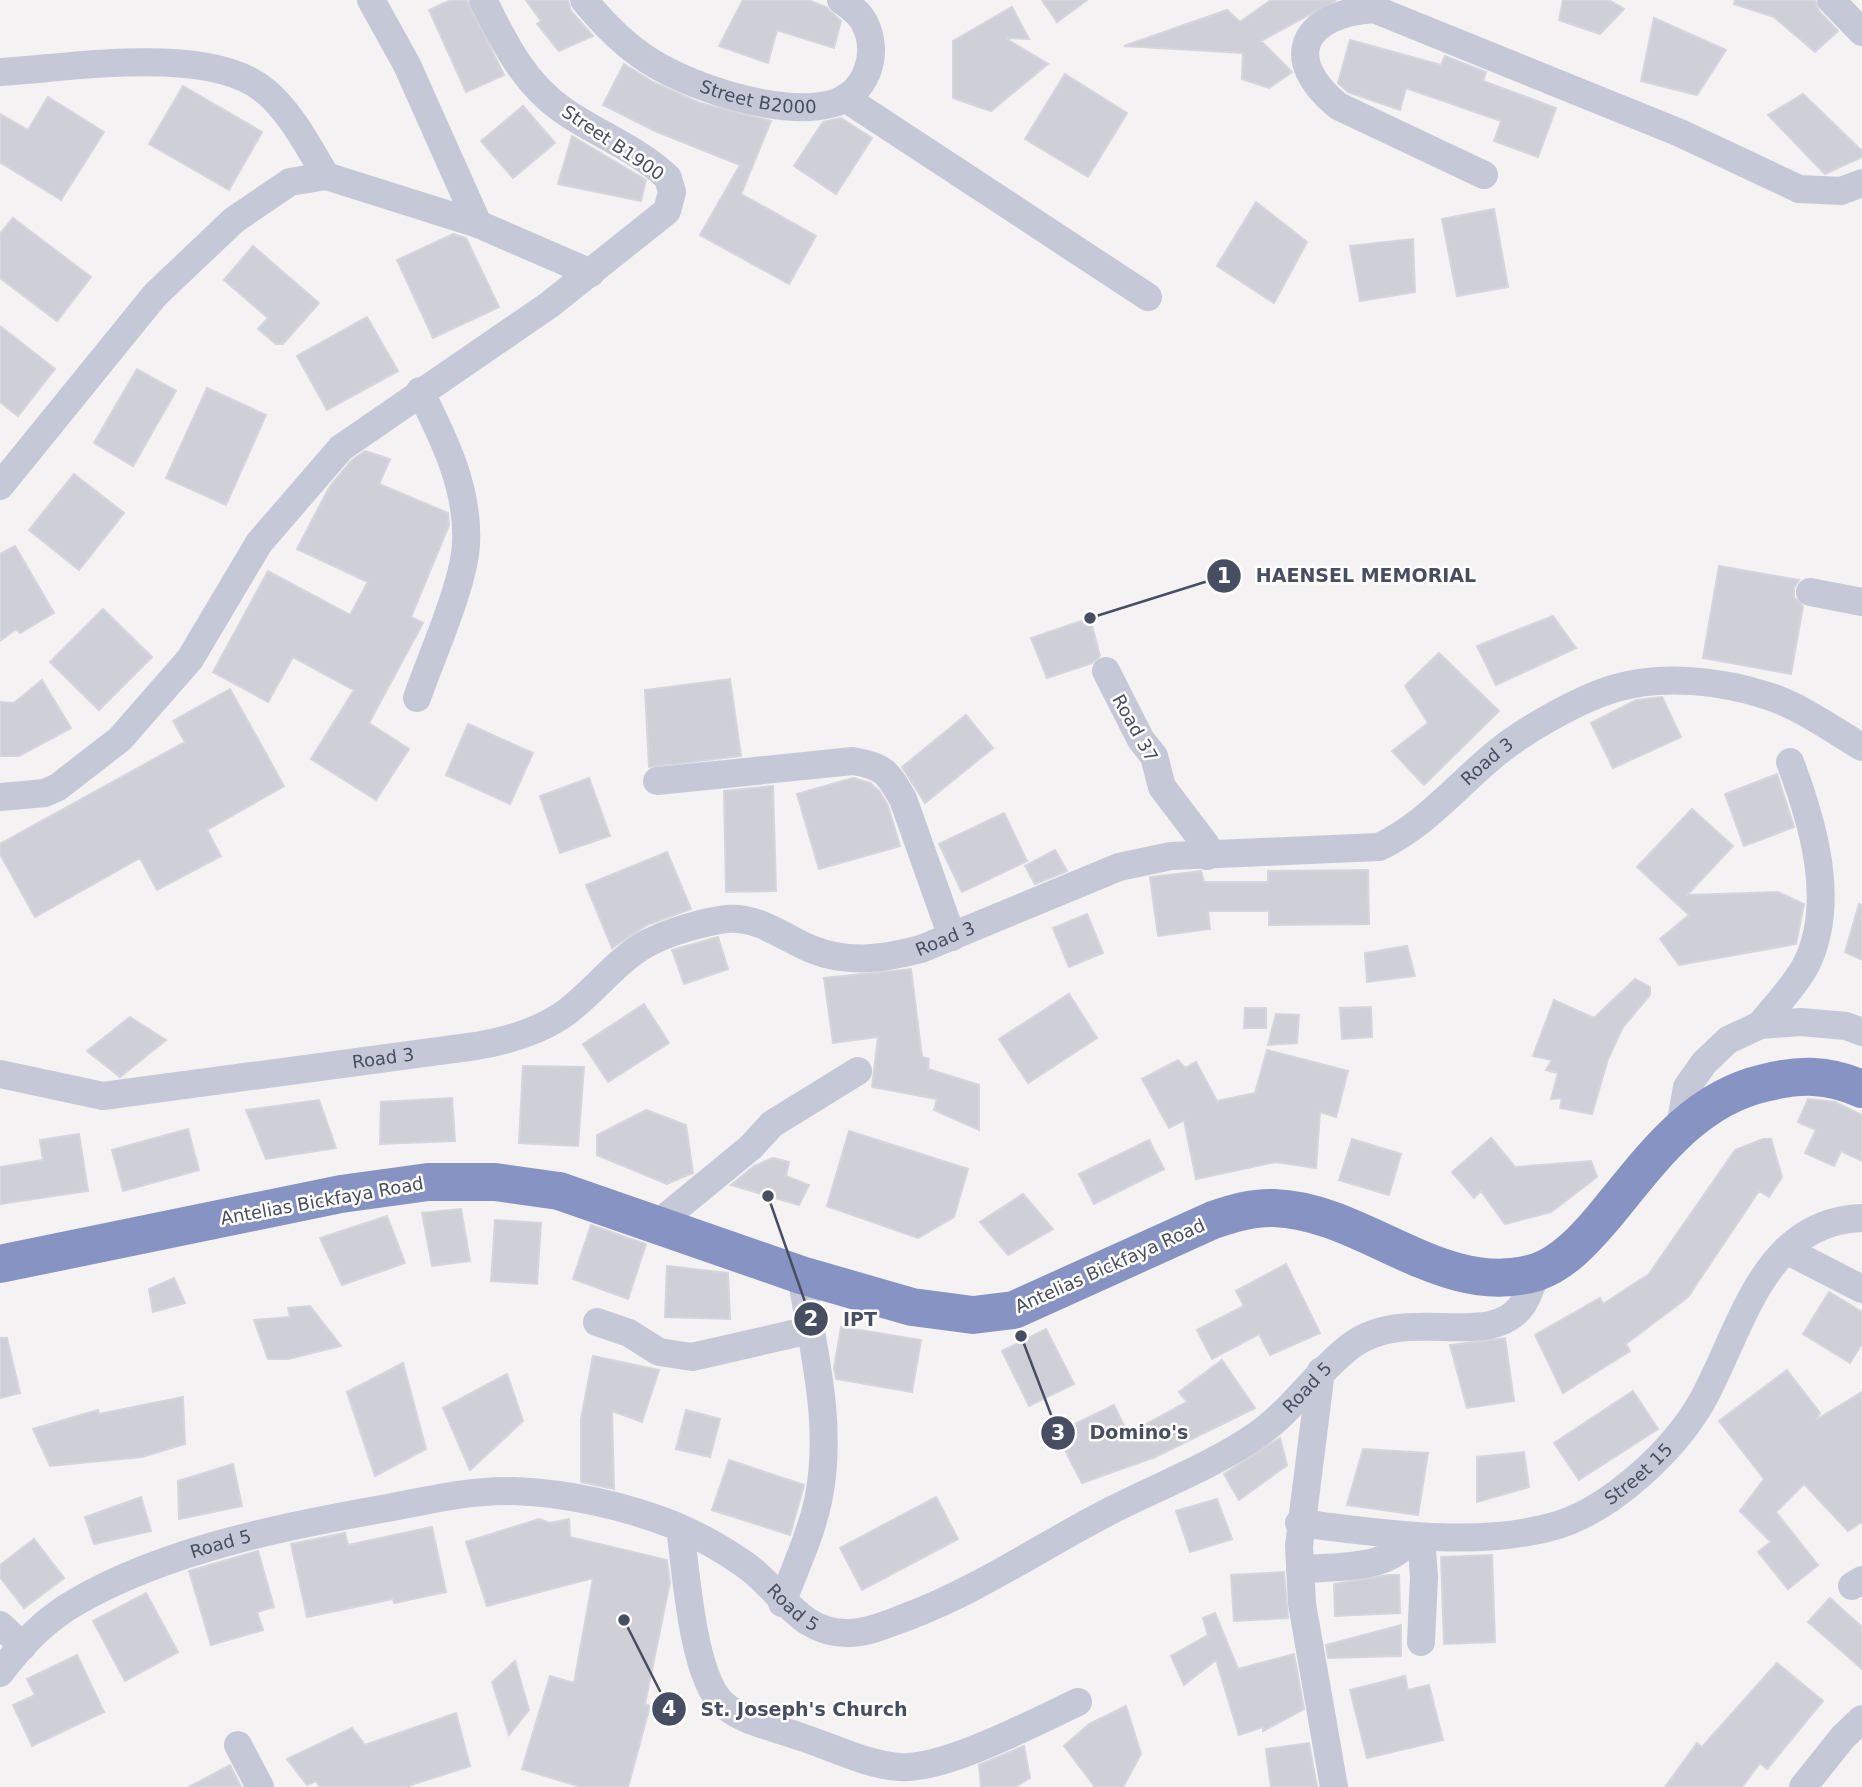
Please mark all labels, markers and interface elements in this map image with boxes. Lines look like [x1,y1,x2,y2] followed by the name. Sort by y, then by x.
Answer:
[697,75,817,117] street label: Street B2000
[558,101,668,184] street label: Street B1900
[1207,556,1490,596] callout: HAENSEL MEMORIAL
[1217,564,1231,588] text: 1
[1256,564,1476,586] text: HAENSEL MEMORIAL
[1108,690,1163,765] street label: Road 37
[1456,733,1517,789] street label: Road 3
[912,917,978,960] street label: Road 3
[351,1043,415,1072] street label: Road 3
[219,1172,425,1229] street label: Antelias Bickfaya Road
[1012,1214,1208,1317] street label: Antelias Bickfaya Road
[794,1299,891,1339] callout: IPT
[804,1307,818,1331] text: 2
[843,1308,877,1330] text: IPT
[1278,1357,1336,1417] street label: Road 5
[1041,1413,1203,1453] callout: Domino's
[1051,1421,1065,1445] text: 3
[1090,1421,1188,1443] text: Domino's
[1600,1438,1677,1509] street label: Street 15
[187,1525,253,1562] street label: Road 5
[763,1579,823,1636] street label: Road 5
[652,1689,921,1729] callout: St. Joseph's Church
[662,1697,676,1721] text: 4
[701,1698,907,1720] text: St. Joseph's Church

